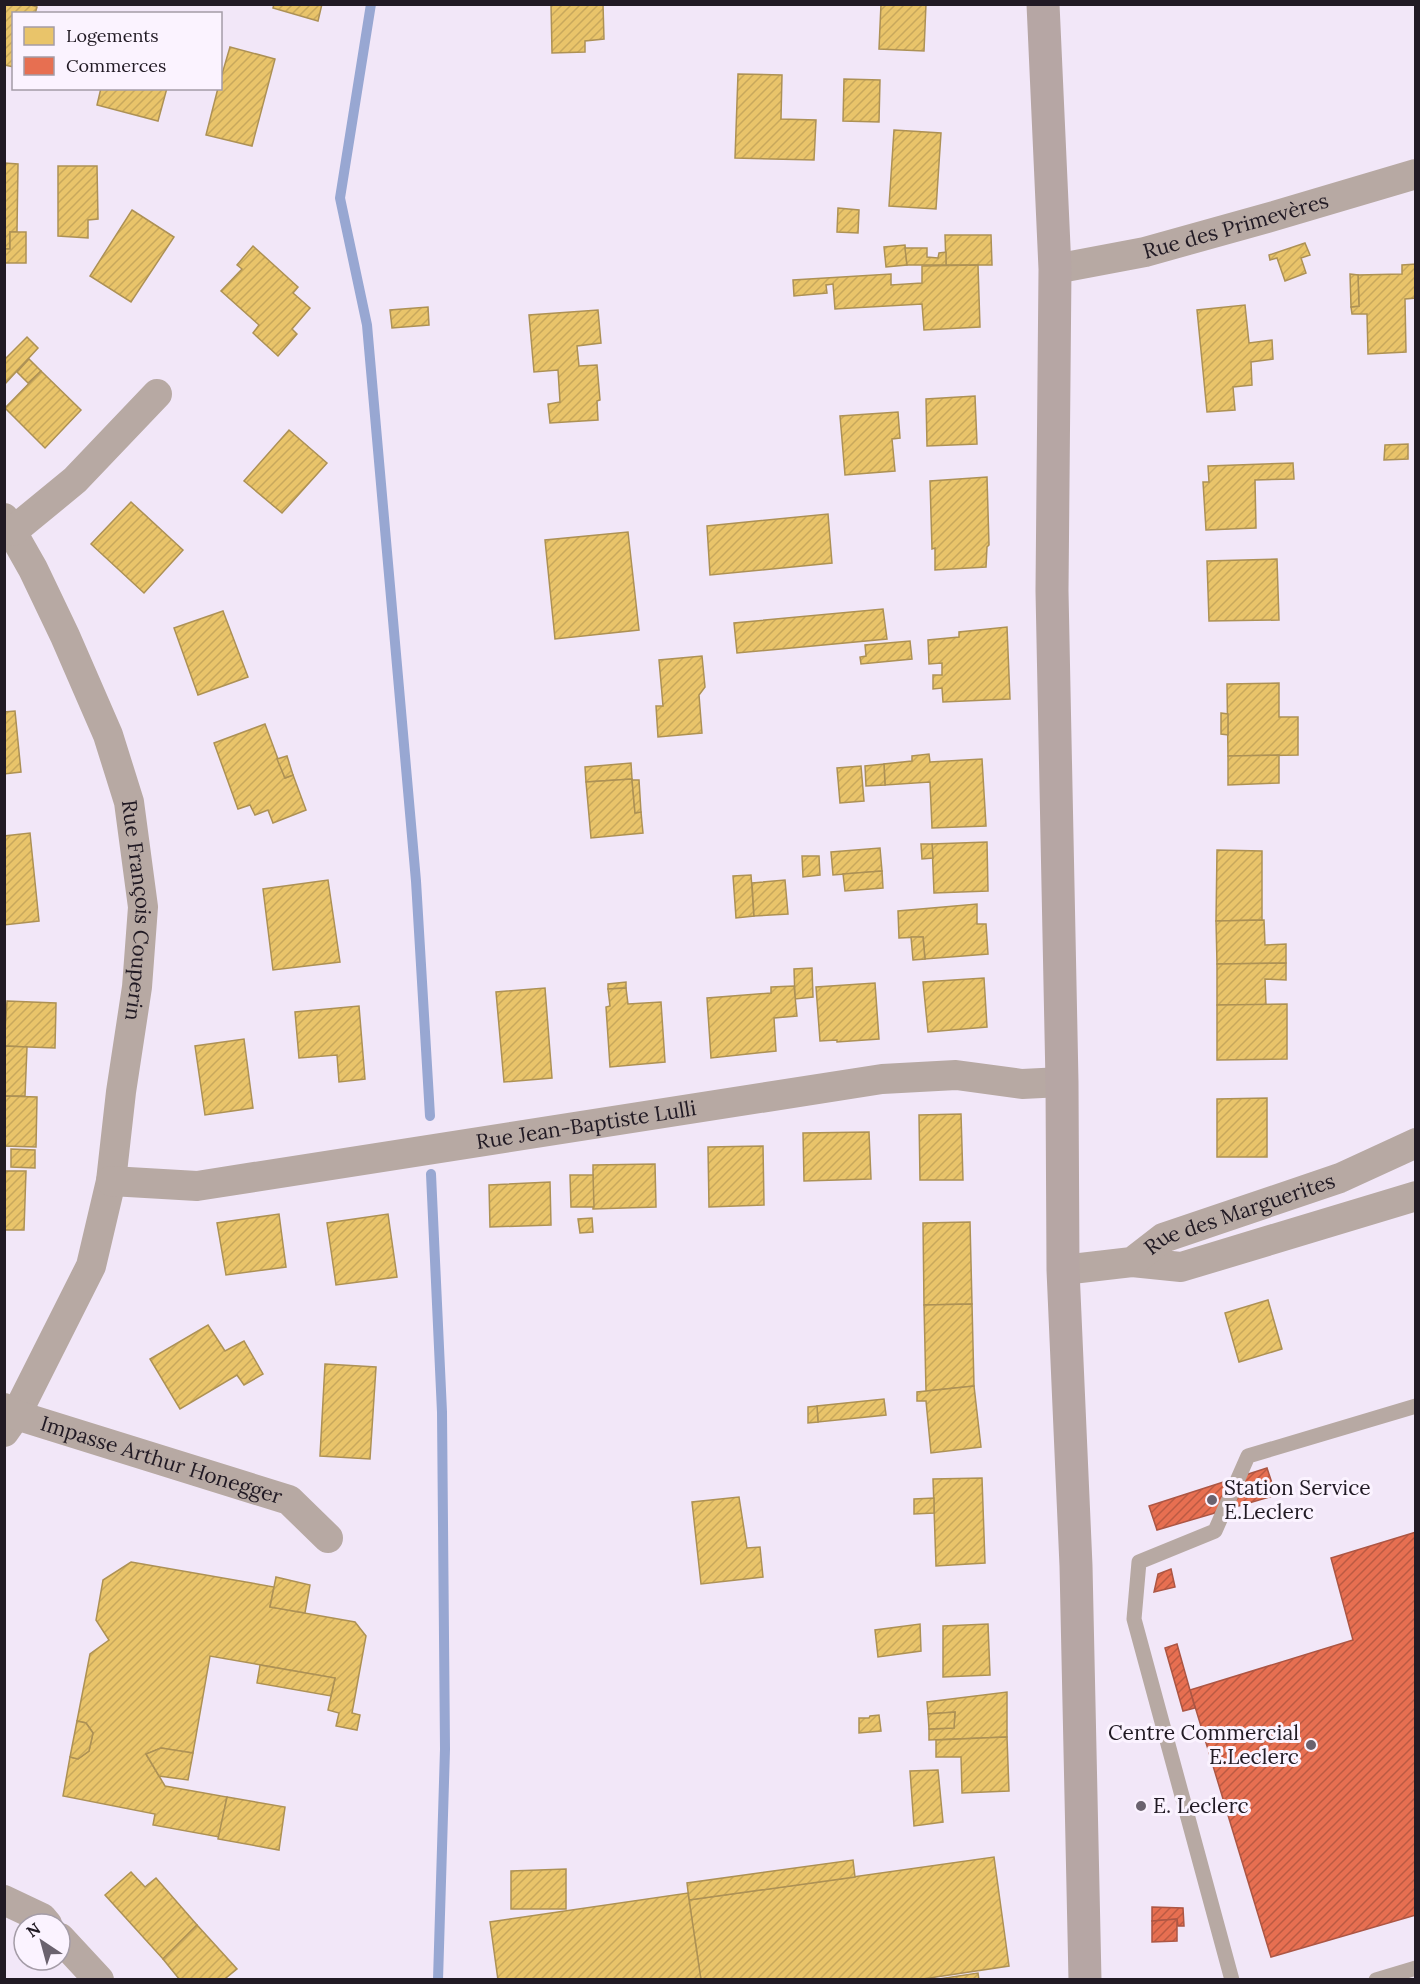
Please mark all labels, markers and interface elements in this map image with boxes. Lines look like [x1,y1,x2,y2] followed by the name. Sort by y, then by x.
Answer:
[12,12,222,90] legend
[66,24,158,47] text: Logements
[66,54,166,77] text: Commerces
[1140,187,1332,265] street label: Rue des Primevères
[116,798,157,1023] street label: Rue François Couperin
[474,1094,698,1155] street label: Rue Jean-Baptiste Lulli
[1138,1167,1339,1261] street label: Rue des Marguerites
[37,1409,286,1510] street label: Impasse Arthur Honegger
[1224,1474,1371,1525] place label: Station Service E.Leclerc
[1205,1493,1219,1507] marker: Station Service E.Leclerc
[1108,1719,1299,1770] place label: Centre Commercial E.Leclerc
[1304,1738,1318,1752] marker: Centre Commercial E.Leclerc
[1153,1792,1249,1819] place label: E. Leclerc
[1134,1799,1148,1813] marker: E. Leclerc
[12,1912,72,1972] north arrow
[22,1918,44,1942] text: N

